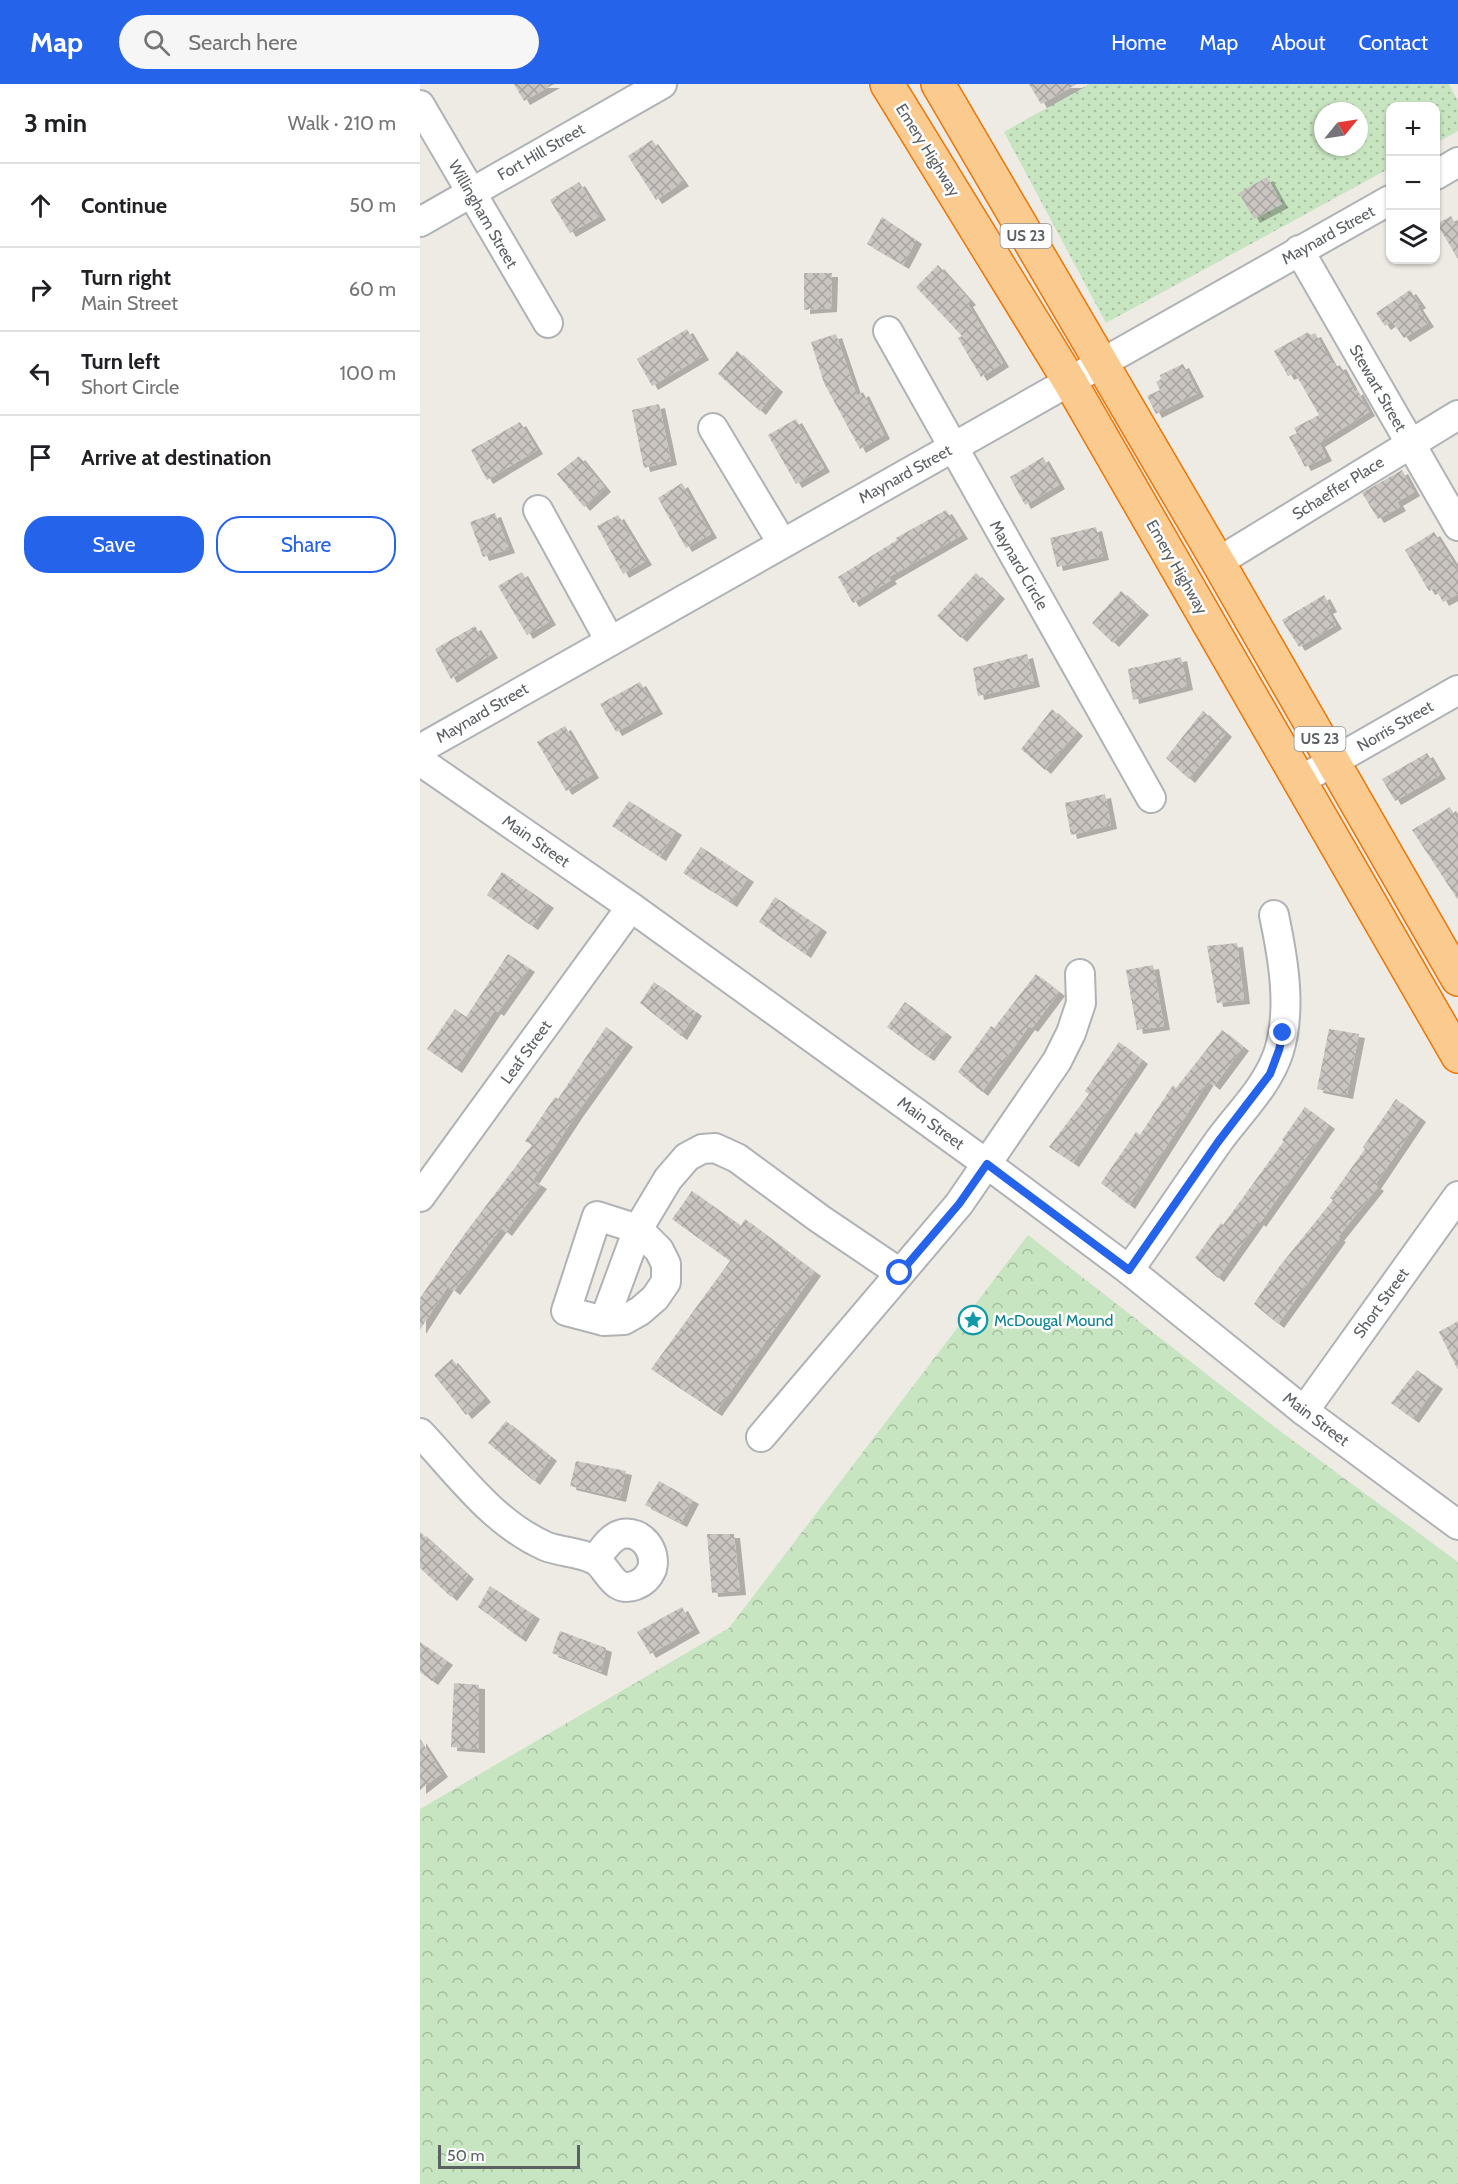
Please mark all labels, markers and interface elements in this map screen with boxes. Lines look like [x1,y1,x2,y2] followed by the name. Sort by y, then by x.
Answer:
[119,15,539,69] search box
[30,25,83,59] text: Map
[140,26,173,59] icon: search
[188,29,297,56] text: Search here
[1111,30,1167,55] text: Home
[1200,30,1238,55] text: Map
[1271,30,1325,55] text: About
[1358,30,1428,55] text: Contact
[892,100,964,200] street label: Emery Highway
[1314,102,1368,156] north arrow
[1386,102,1440,264] map controls
[1386,102,1440,156] button: +
[24,107,87,139] text: 3 min
[288,111,396,135] text: Walk · 210 m
[494,119,588,185] street label: Fort Hill Street
[1386,156,1440,210] button: −
[444,157,522,272] street label: Willingham Street
[24,189,57,222] icon: ahead
[81,192,167,219] text: Continue
[349,193,396,217] text: 50 m
[1278,201,1378,268] street label: Maynard Street
[1386,210,1440,264] button: layers
[1000,224,1052,248] road number: US 23
[81,264,171,291] text: Turn right
[24,273,57,306] icon: right
[349,277,396,301] text: 60 m
[81,291,178,315] text: Main Street
[1346,341,1411,435] street label: Stewart Street
[81,348,160,375] text: Turn left
[24,357,57,390] icon: left
[340,361,396,385] text: 100 m
[81,375,179,399] text: Short Circle
[855,440,955,507] street label: Maynard Street
[24,441,57,474] icon: arrive
[81,444,271,471] text: Arrive at destination
[1289,452,1387,524] street label: Schaeffer Place
[24,516,204,573] button: Save
[216,516,396,573] button: Share
[1142,516,1212,618] street label: Emery Highway
[986,517,1052,613] street label: Maynard Circle
[432,679,532,747] street label: Maynard Street
[1354,696,1437,755] street label: Norris Street
[1294,727,1346,751] road number: US 23
[499,811,574,871] street label: Main Street
[497,1016,556,1087] street label: Leaf Street
[1269,1019,1295,1045] route end
[894,1092,968,1154] street label: Main Street
[886,1259,912,1285] route start
[1349,1264,1413,1342] street label: Short Street
[957,1304,989,1336] place icon: McDougal Mound
[994,1311,1113,1330] place label: McDougal Mound
[1279,1388,1353,1450] street label: Main Street
[438,2142,580,2170] scale bar
[447,2146,484,2165] text: 50 m

